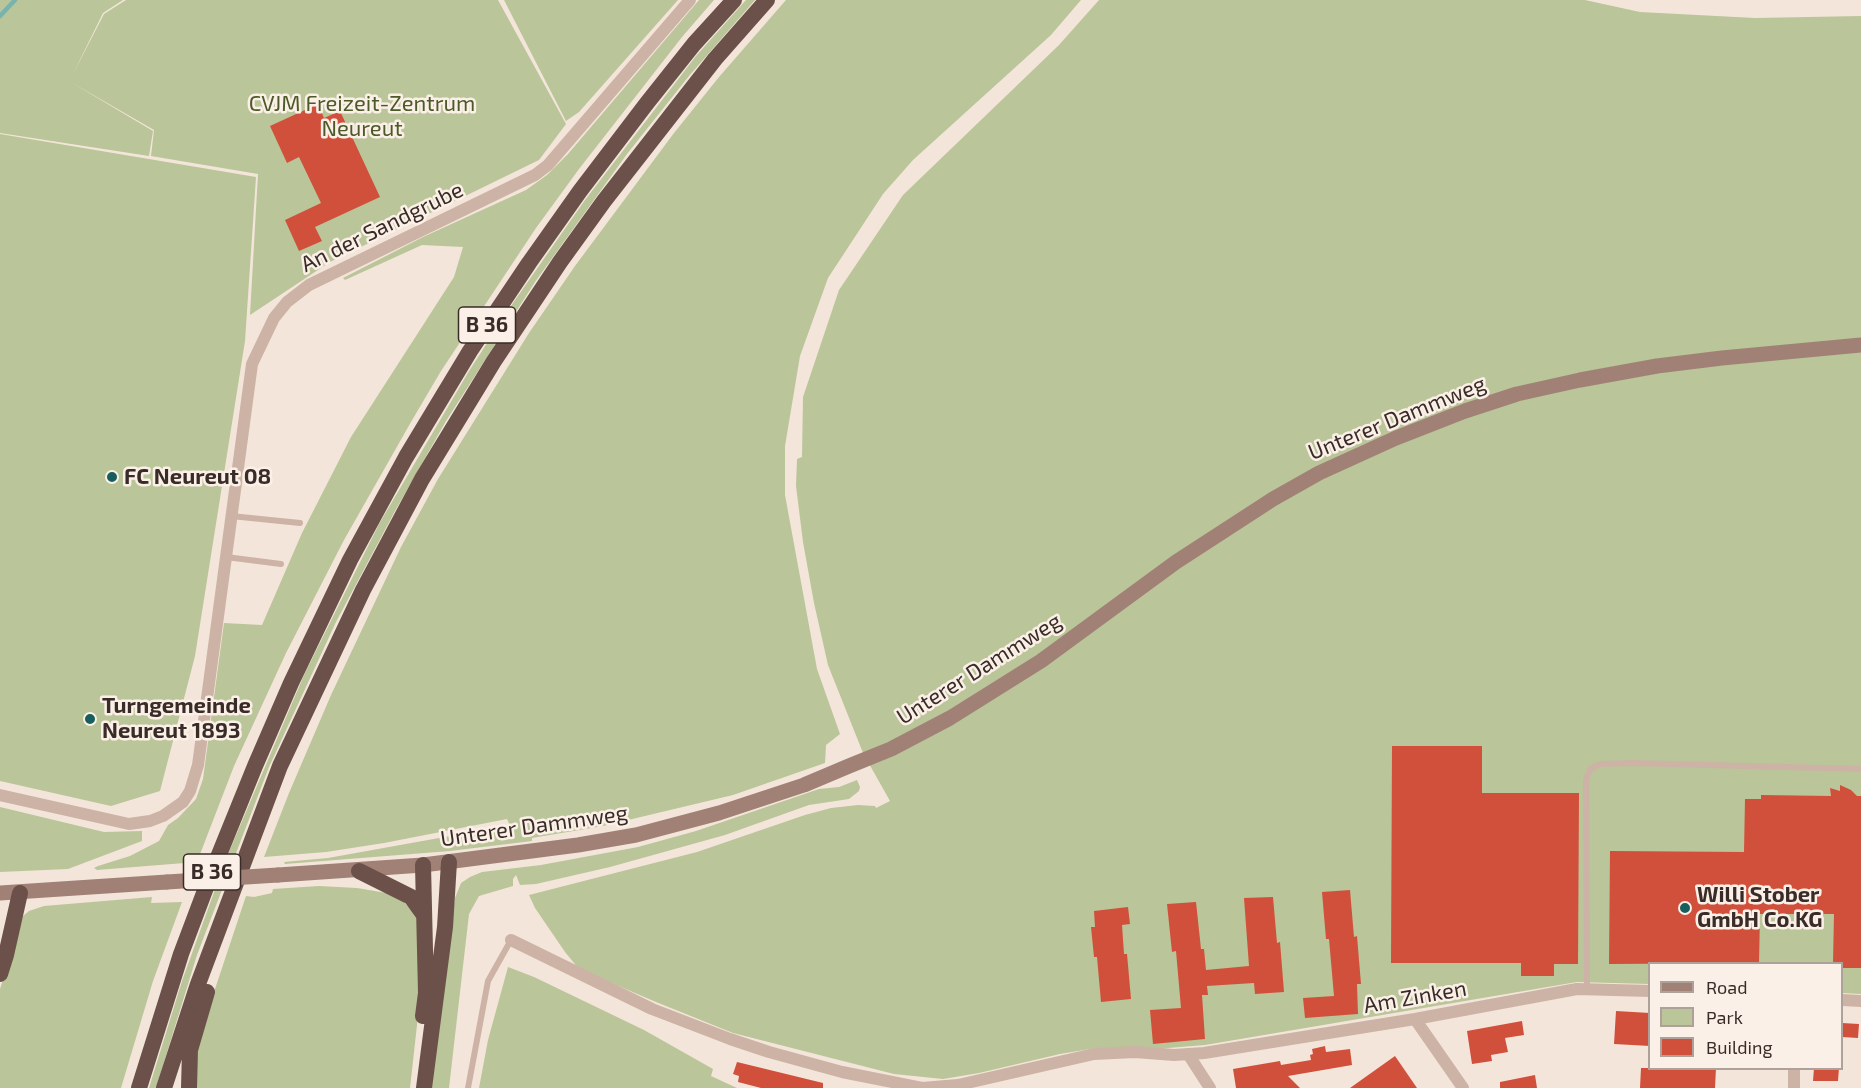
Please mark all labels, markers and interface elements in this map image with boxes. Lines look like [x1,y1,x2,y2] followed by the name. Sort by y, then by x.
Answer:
[249,91,475,142] park label: CVJM Freizeit-Zentrum Neureut
[297,176,467,278] street label: An der Sandgrube
[458,307,516,343] road number: B 36
[1304,370,1490,466] street label: Unterer Dammweg
[124,464,271,490] place label: FC Neureut 08
[105,470,119,484] marker: FC Neureut 08
[892,608,1066,730] street label: Unterer Dammweg
[102,693,251,744] place label: Turngemeinde Neureut 1893
[83,712,97,726] marker: Turngemeinde Neureut 1893
[439,800,629,852] street label: Unterer Dammweg
[184,854,240,890] road number: B 36
[1697,882,1823,933] place label: Willi Stober GmbH Co.KG
[1678,901,1692,915] marker: Willi Stober GmbH Co.KG
[1648,962,1843,1070] legend
[1361,975,1469,1019] street label: Am Zinken
[1706,976,1747,998] text: Road
[1706,1006,1743,1028] text: Park
[1706,1036,1773,1058] text: Building

